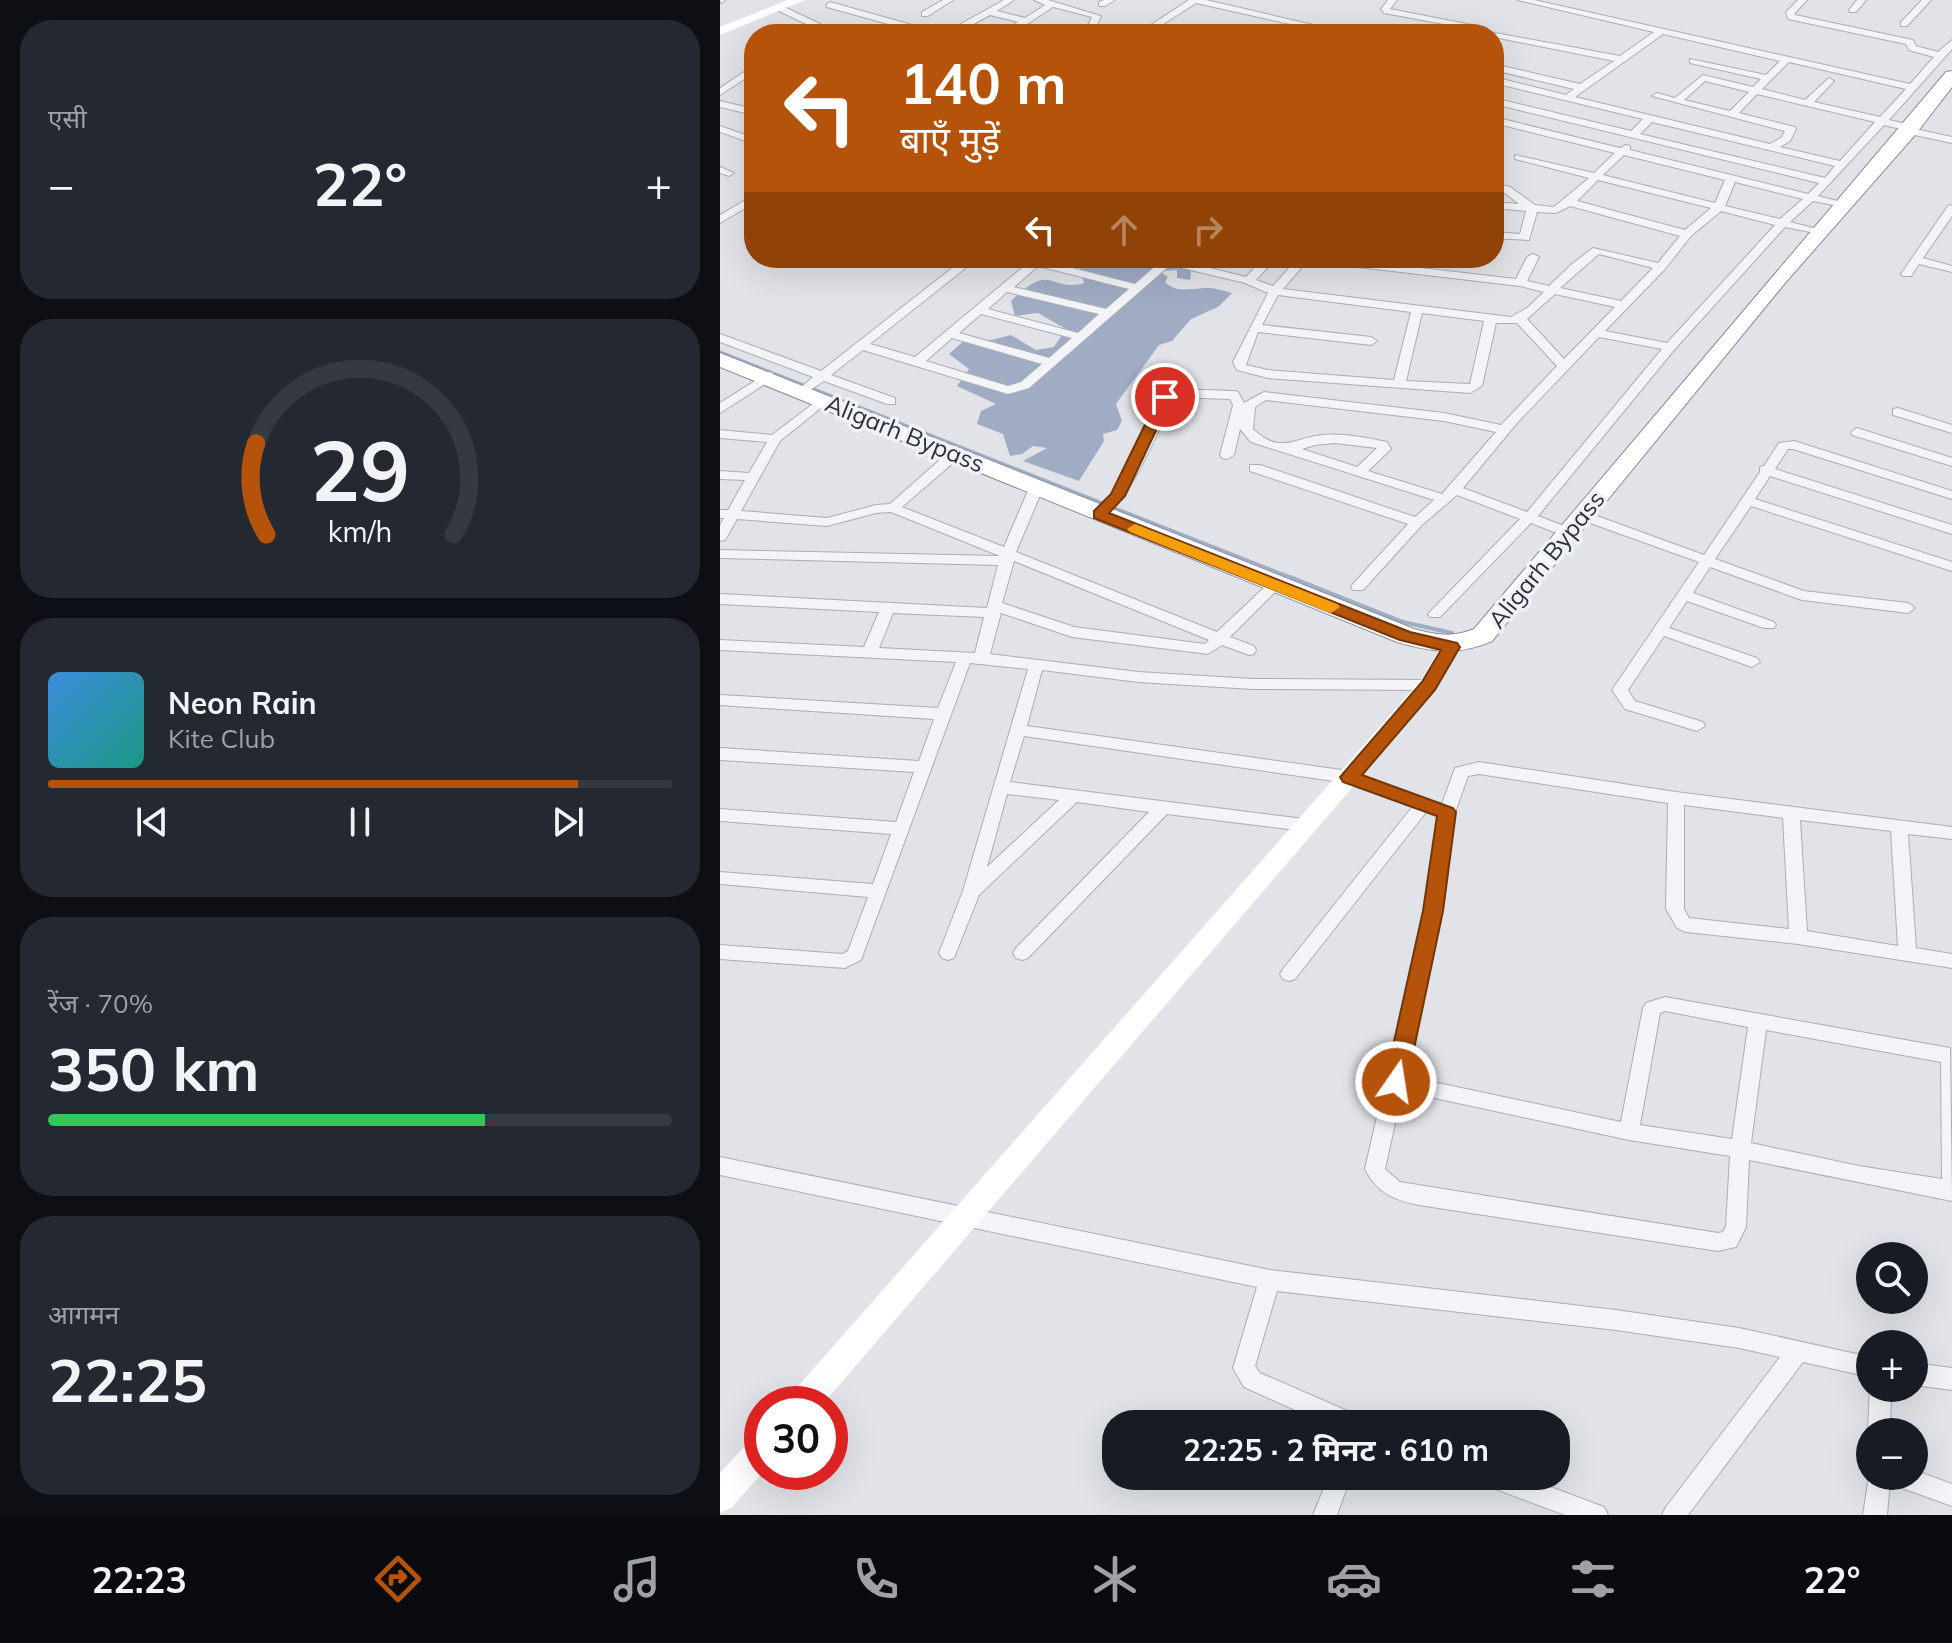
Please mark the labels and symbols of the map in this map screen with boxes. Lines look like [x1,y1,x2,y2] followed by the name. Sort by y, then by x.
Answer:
[1131,363,1199,431] pin
[821,388,989,478] street label: Aligarh Bypass
[1481,484,1611,634] street label: Aligarh Bypass
[1354,1040,1438,1124] position arrow
[744,1386,848,1490] speed limit sign: 30

